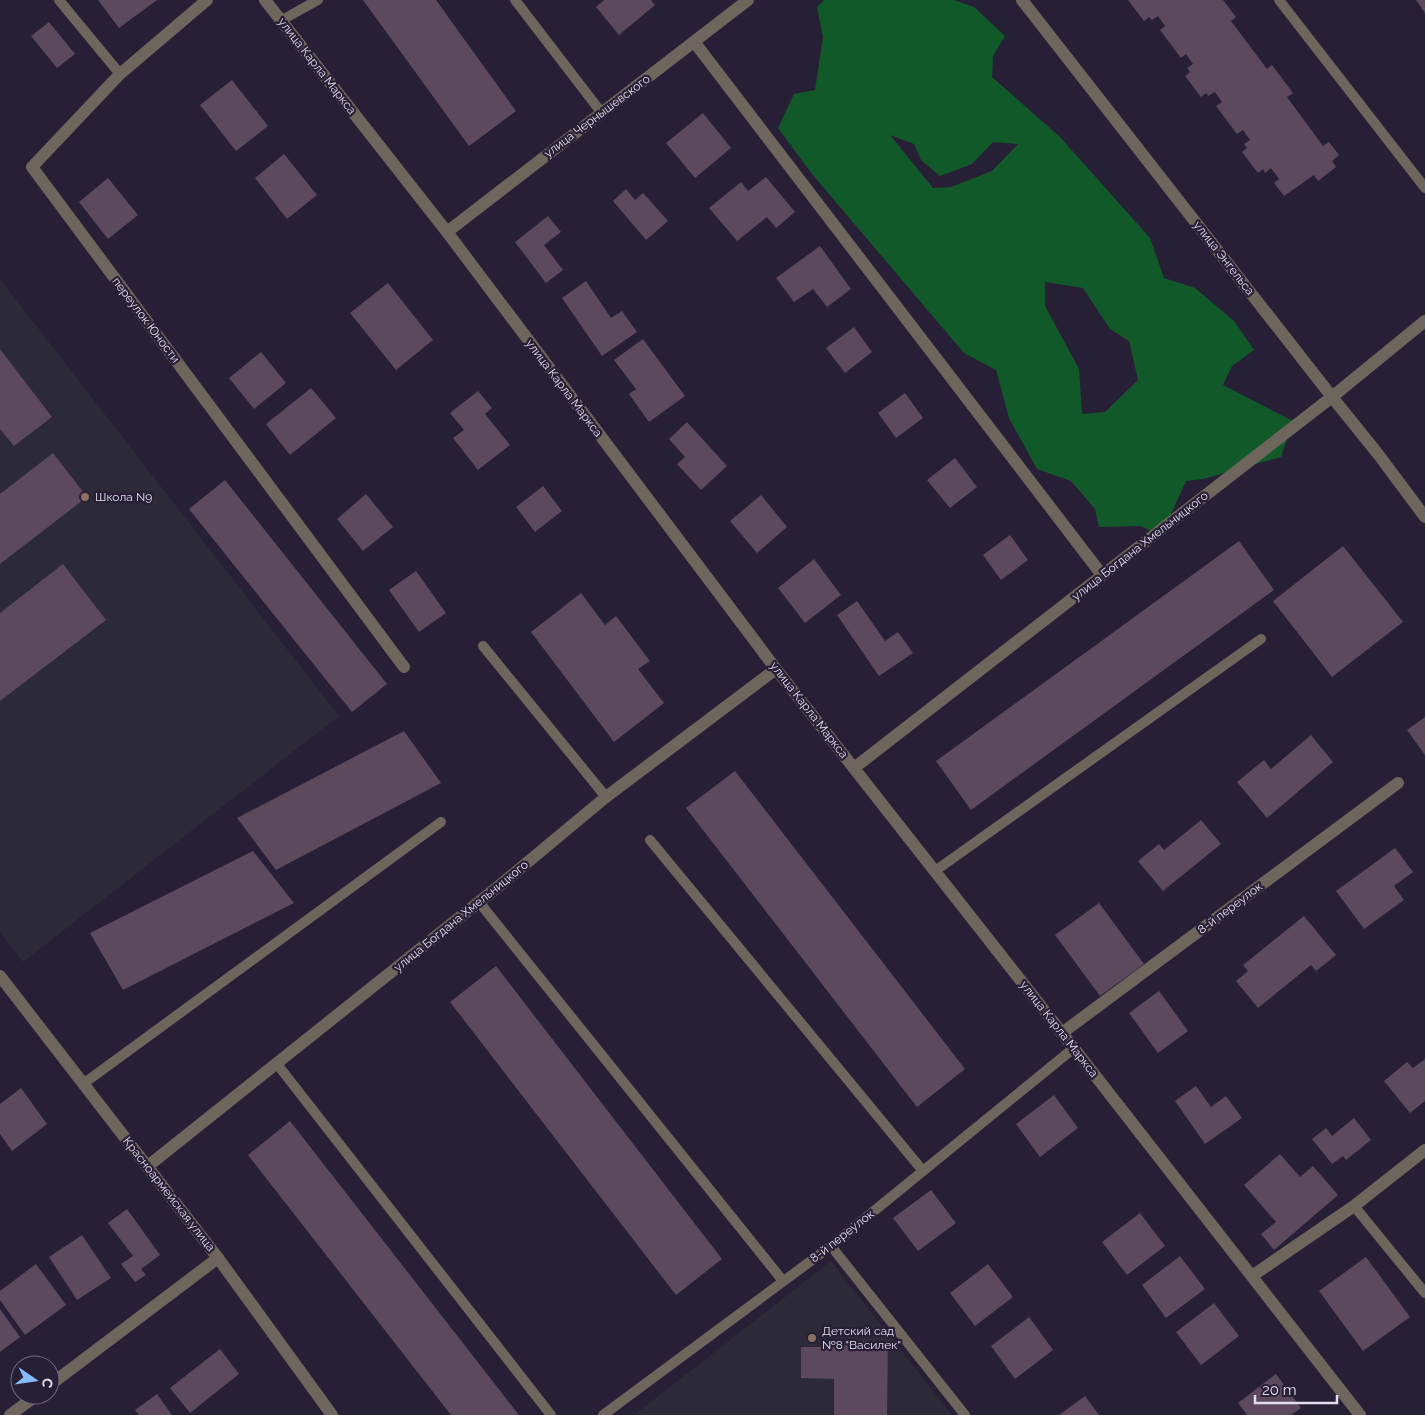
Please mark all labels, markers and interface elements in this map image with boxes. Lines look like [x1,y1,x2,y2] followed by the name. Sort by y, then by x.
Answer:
[275,15,359,117] street label: улица Карла Маркса
[541,72,653,160] street label: улица Чернышевского
[1191,218,1257,298] street label: улица Энгельса
[109,275,183,365] street label: переулок Юности
[523,336,605,440] street label: улица Карла Маркса
[1069,489,1211,603] street label: улица Богдана Хмельницкого
[95,490,152,504] place label: Школа N9
[79,491,91,503] marker: Школа N9
[767,659,851,761] street label: улица Карла Маркса
[391,857,531,975] street label: улица Богдана Хмельницкого
[1195,879,1265,937] street label: 8-й переулок
[1017,978,1101,1080] street label: улица Карла Маркса
[120,1134,218,1254] street label: Красноармейская улица
[807,1207,877,1265] street label: 8-й переулок
[822,1324,901,1352] place label: Детский сад №8 "Василек"
[806,1332,818,1344] marker: Детский сад №8 "Василек"
[10,1355,60,1405] north arrow
[1255,1372,1338,1404] scale bar
[39,1376,57,1390] text: С
[1262,1381,1297,1399] text: 20 m

